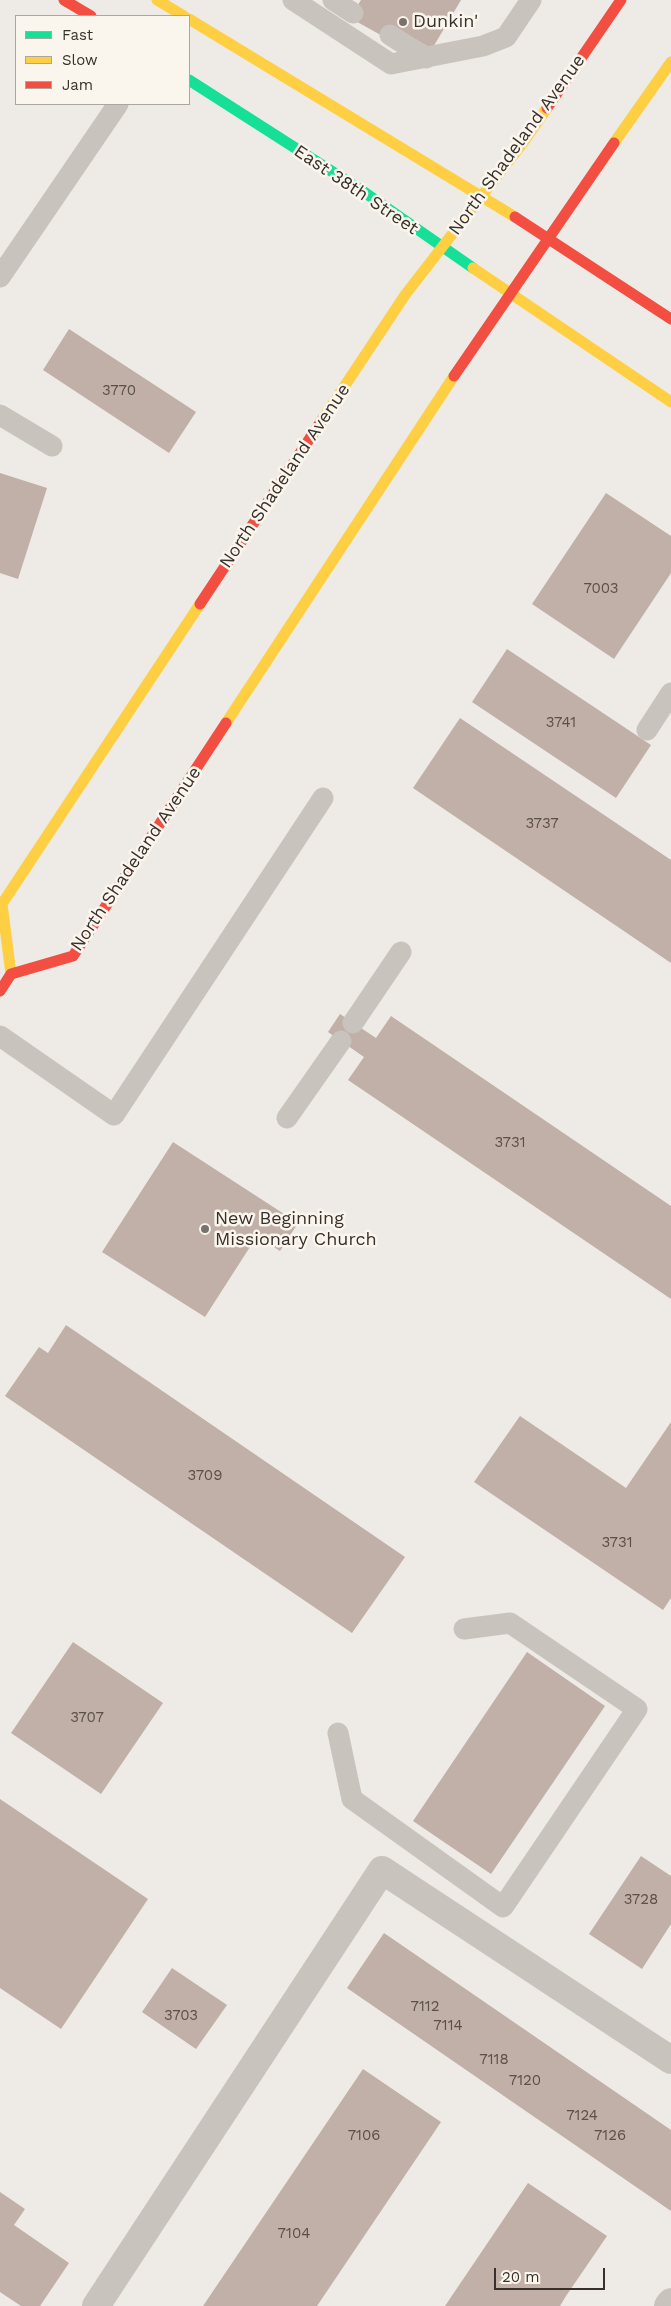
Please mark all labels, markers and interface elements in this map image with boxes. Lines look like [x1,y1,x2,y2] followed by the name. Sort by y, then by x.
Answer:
[413,11,478,33] place label: Dunkin'
[15,15,190,105] legend
[397,16,409,28] marker: Dunkin'
[62,26,93,44] text: Fast
[444,50,590,240] street label: North Shadeland Avenue
[62,51,98,69] text: Slow
[62,76,93,94] text: Jam
[290,140,422,240] street label: East 38th Street
[215,380,355,572] street label: North Shadeland Avenue
[102,382,136,400] house number: 3770
[583,580,619,598] house number: 7003
[546,714,576,732] house number: 3741
[66,763,206,955] street label: North Shadeland Avenue
[525,815,559,833] house number: 3737
[494,1134,526,1152] house number: 3731
[215,1208,377,1250] place label: New Beginning Missionary Church
[199,1223,211,1235] marker: New Beginning Missionary Church
[188,1467,222,1485] house number: 3709
[601,1534,633,1552] house number: 3731
[70,1709,104,1727] house number: 3707
[624,1891,658,1909] house number: 3728
[411,1998,439,2016] house number: 7112
[164,2007,198,2025] house number: 3703
[433,2017,463,2035] house number: 7114
[479,2051,509,2069] house number: 7118
[509,2072,541,2090] house number: 7120
[566,2107,598,2125] house number: 7124
[348,2127,380,2145] house number: 7106
[594,2127,626,2145] house number: 7126
[278,2225,310,2243] house number: 7104
[496,2258,607,2290] scale bar
[502,2268,540,2286] text: 20 m

